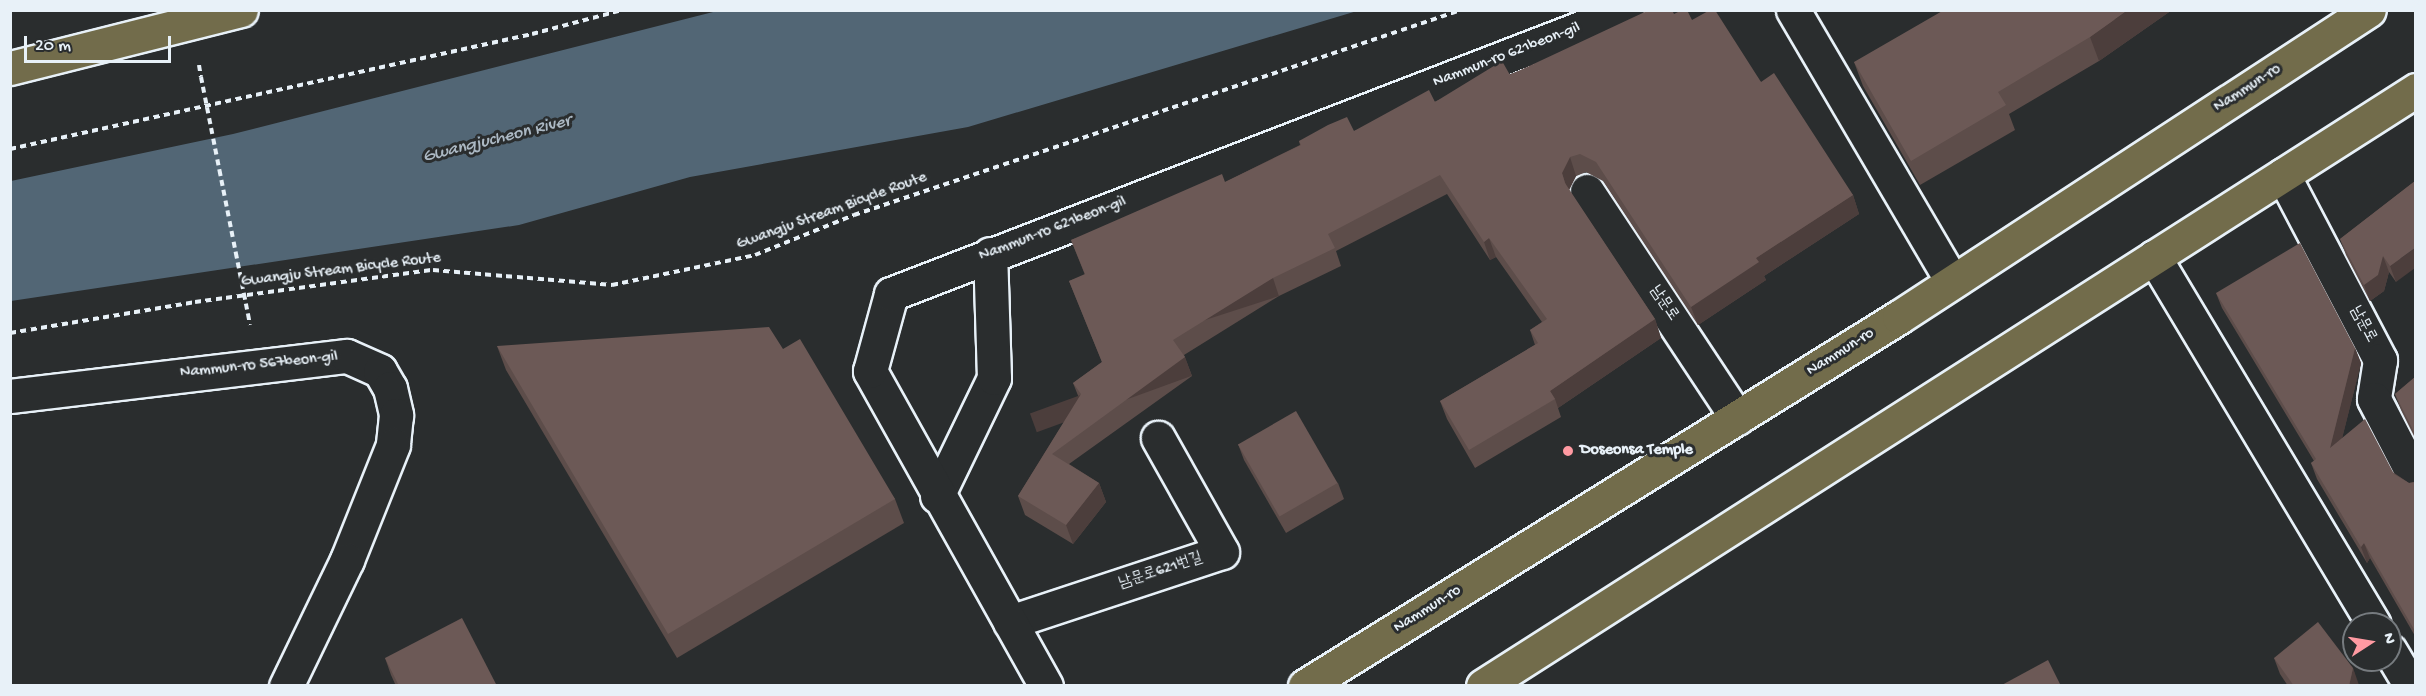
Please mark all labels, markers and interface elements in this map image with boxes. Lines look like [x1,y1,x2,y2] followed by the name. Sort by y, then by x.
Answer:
[1431,19,1583,93] street label: Nammun-ro 621beon-gil
[27,24,174,62] scale bar
[35,36,71,57] text: 20 m
[2211,60,2285,118] street label: Nammun-ro
[421,111,573,169] water label: Gwangjucheon River
[734,169,930,255] street label: Gwangju Stream Bicycle Route
[977,193,1129,267] street label: Nammun-ro 621beon-gil
[240,249,442,293] street label: Gwangju Stream Bicycle Route
[1644,283,1682,325] street label: 남문로
[2344,303,2380,347] street label: 남문로
[1804,325,1878,381] street label: Nammun-ro
[179,348,339,384] street label: Nammun-ro 567beon-gil
[1580,441,1693,461] place label: Doseonsa Temple
[1561,444,1575,458] marker: Doseonsa Temple
[1117,549,1205,595] street label: 남문로621번길
[1391,582,1465,638] street label: Nammun-ro
[2342,612,2402,672] north arrow
[2378,631,2399,646] text: N

